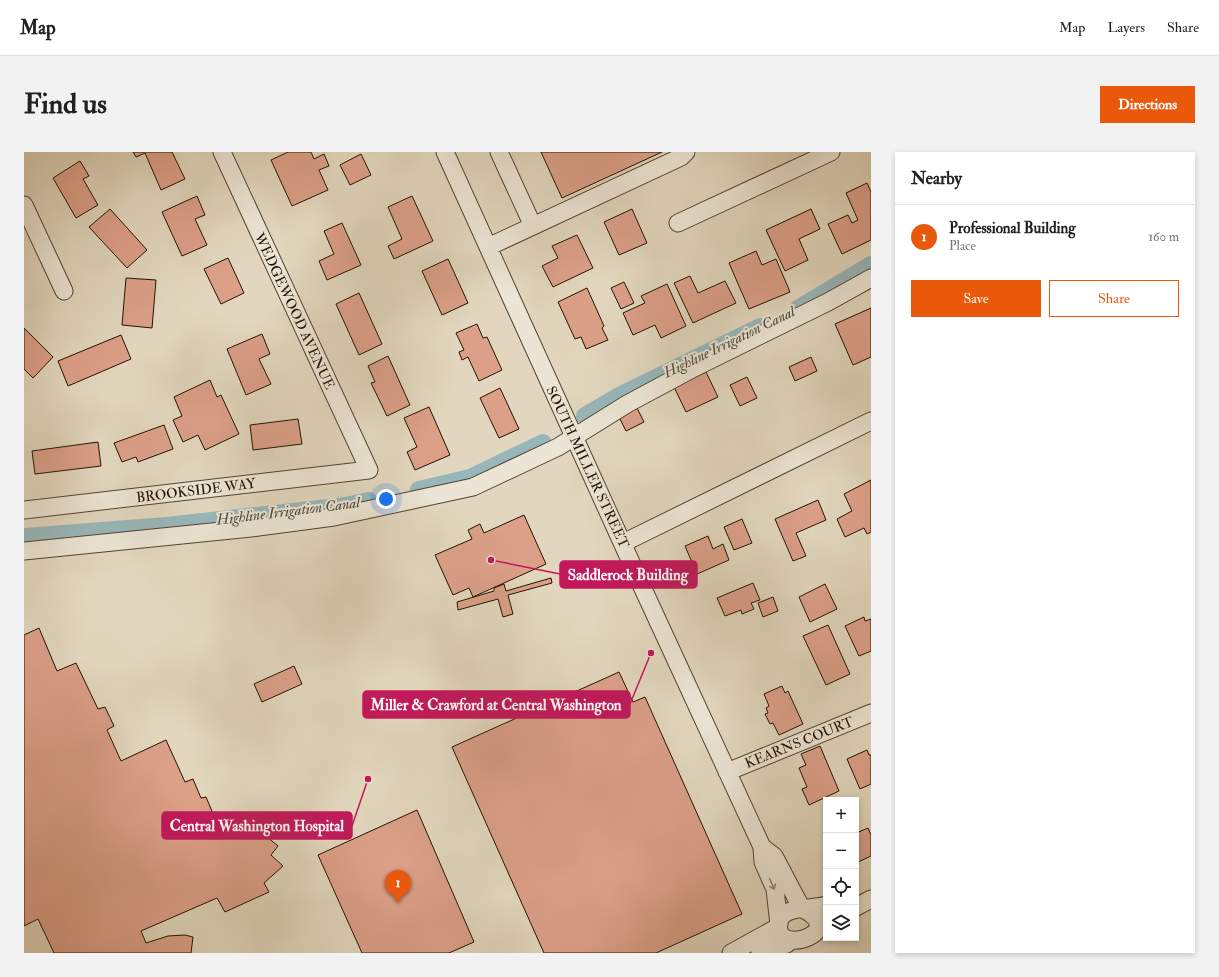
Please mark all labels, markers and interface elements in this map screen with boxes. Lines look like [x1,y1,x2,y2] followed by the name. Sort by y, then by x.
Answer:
[20,16,56,40] text: Map
[1059,19,1085,36] text: Map
[1107,19,1145,36] text: Layers
[1167,19,1199,36] text: Share
[1100,86,1195,123] button: Directions
[24,87,107,122] text: Find us
[911,168,962,189] text: Nearby
[949,219,1076,238] text: Professional Building
[250,229,338,392] street label: WEDGEWOOD AVENUE
[922,229,926,245] text: 1
[1148,229,1179,245] text: 160 m
[949,238,976,254] text: Place
[911,280,1041,317] button: Save
[1049,280,1179,317] button: Share
[659,302,799,383] water label: Highline Irrigation Canal
[542,383,633,552] street label: SOUTH MILLER STREET
[135,475,257,506] street label: BROOKSIDE WAY
[376,489,396,509] your location
[214,493,362,530] water label: Highline Irrigation Canal
[560,561,697,588] callout: Saddlerock Building
[568,566,689,586] text: Saddlerock Building
[363,691,630,718] callout: Miller & Crawford at Central Washington
[369,696,622,716] text: Miller & Crawford at Central Washington
[742,713,856,772] street label: KEARNS COURT
[823,797,859,941] map controls
[823,797,859,833] button: +
[162,812,352,839] callout: Central Washington Hospital
[170,817,344,837] text: Central Washington Hospital
[823,833,859,869] button: −
[823,869,859,905] button: locate
[385,870,411,903] pin: 1
[769,877,776,889] one-way arrow
[823,905,859,941] button: layers

